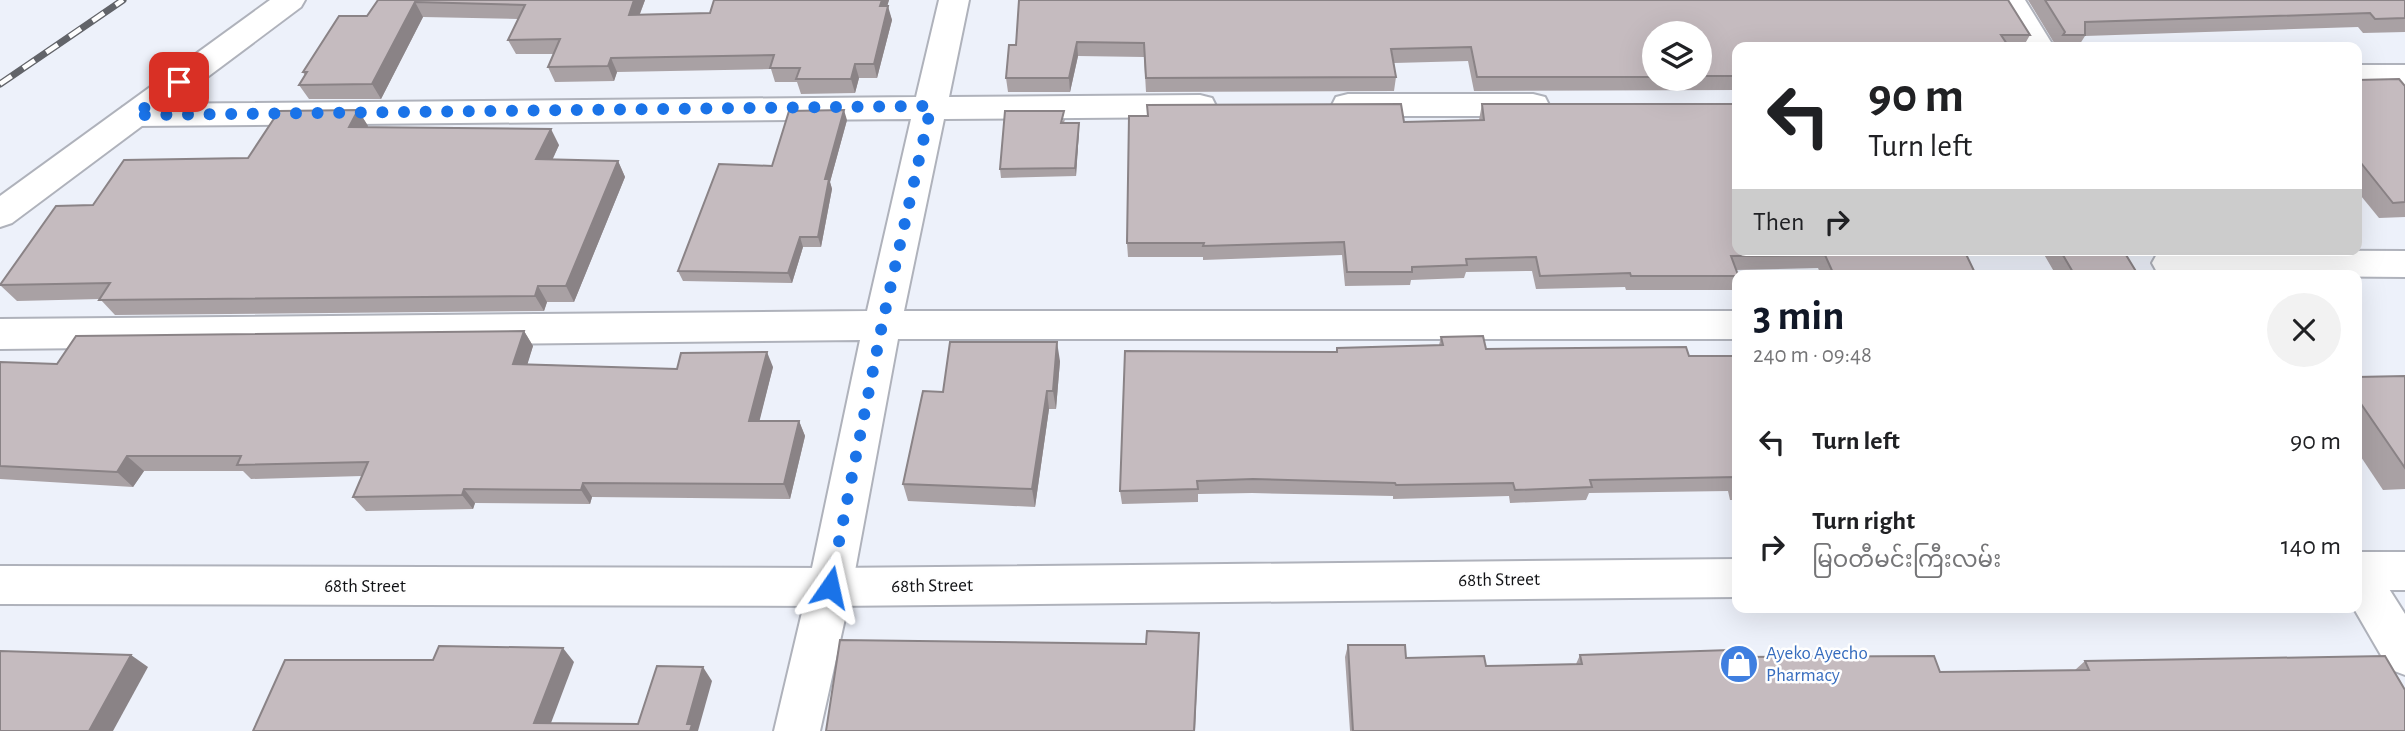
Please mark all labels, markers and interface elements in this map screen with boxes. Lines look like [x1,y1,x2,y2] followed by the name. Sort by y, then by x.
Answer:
[1642,21,1712,91] map controls
[1642,21,1712,91] button: layers
[149,52,209,112] pin
[160,63,198,101] icon: arrive
[1753,70,1844,161] icon: left
[1868,72,1964,121] text: 90 m
[1868,130,1972,162] text: Turn left
[1818,203,1856,241] icon: right
[1753,209,1804,235] text: Then
[2267,293,2341,367] button: close
[1753,295,1845,337] text: 3 min
[1753,344,1872,367] text: 240 m · 09:48
[1753,423,1791,461] icon: left
[1812,428,1900,454] text: Turn left
[2290,428,2341,454] text: 90 m
[1812,508,1915,534] text: Turn right
[1753,528,1791,566] icon: right
[2281,533,2341,559] text: 140 m
[1812,549,2001,572] text: မြဝတီမင်းကြီးလမ်း
[793,550,867,624] position arrow
[1458,570,1540,590] street label: 68th Street
[891,576,973,596] street label: 68th Street
[324,577,406,596] street label: 68th Street
[1718,643,1760,685] shop icon: Ayeko Ayecho Pharmacy
[1766,644,1868,685] place label: Ayeko Ayecho Pharmacy

